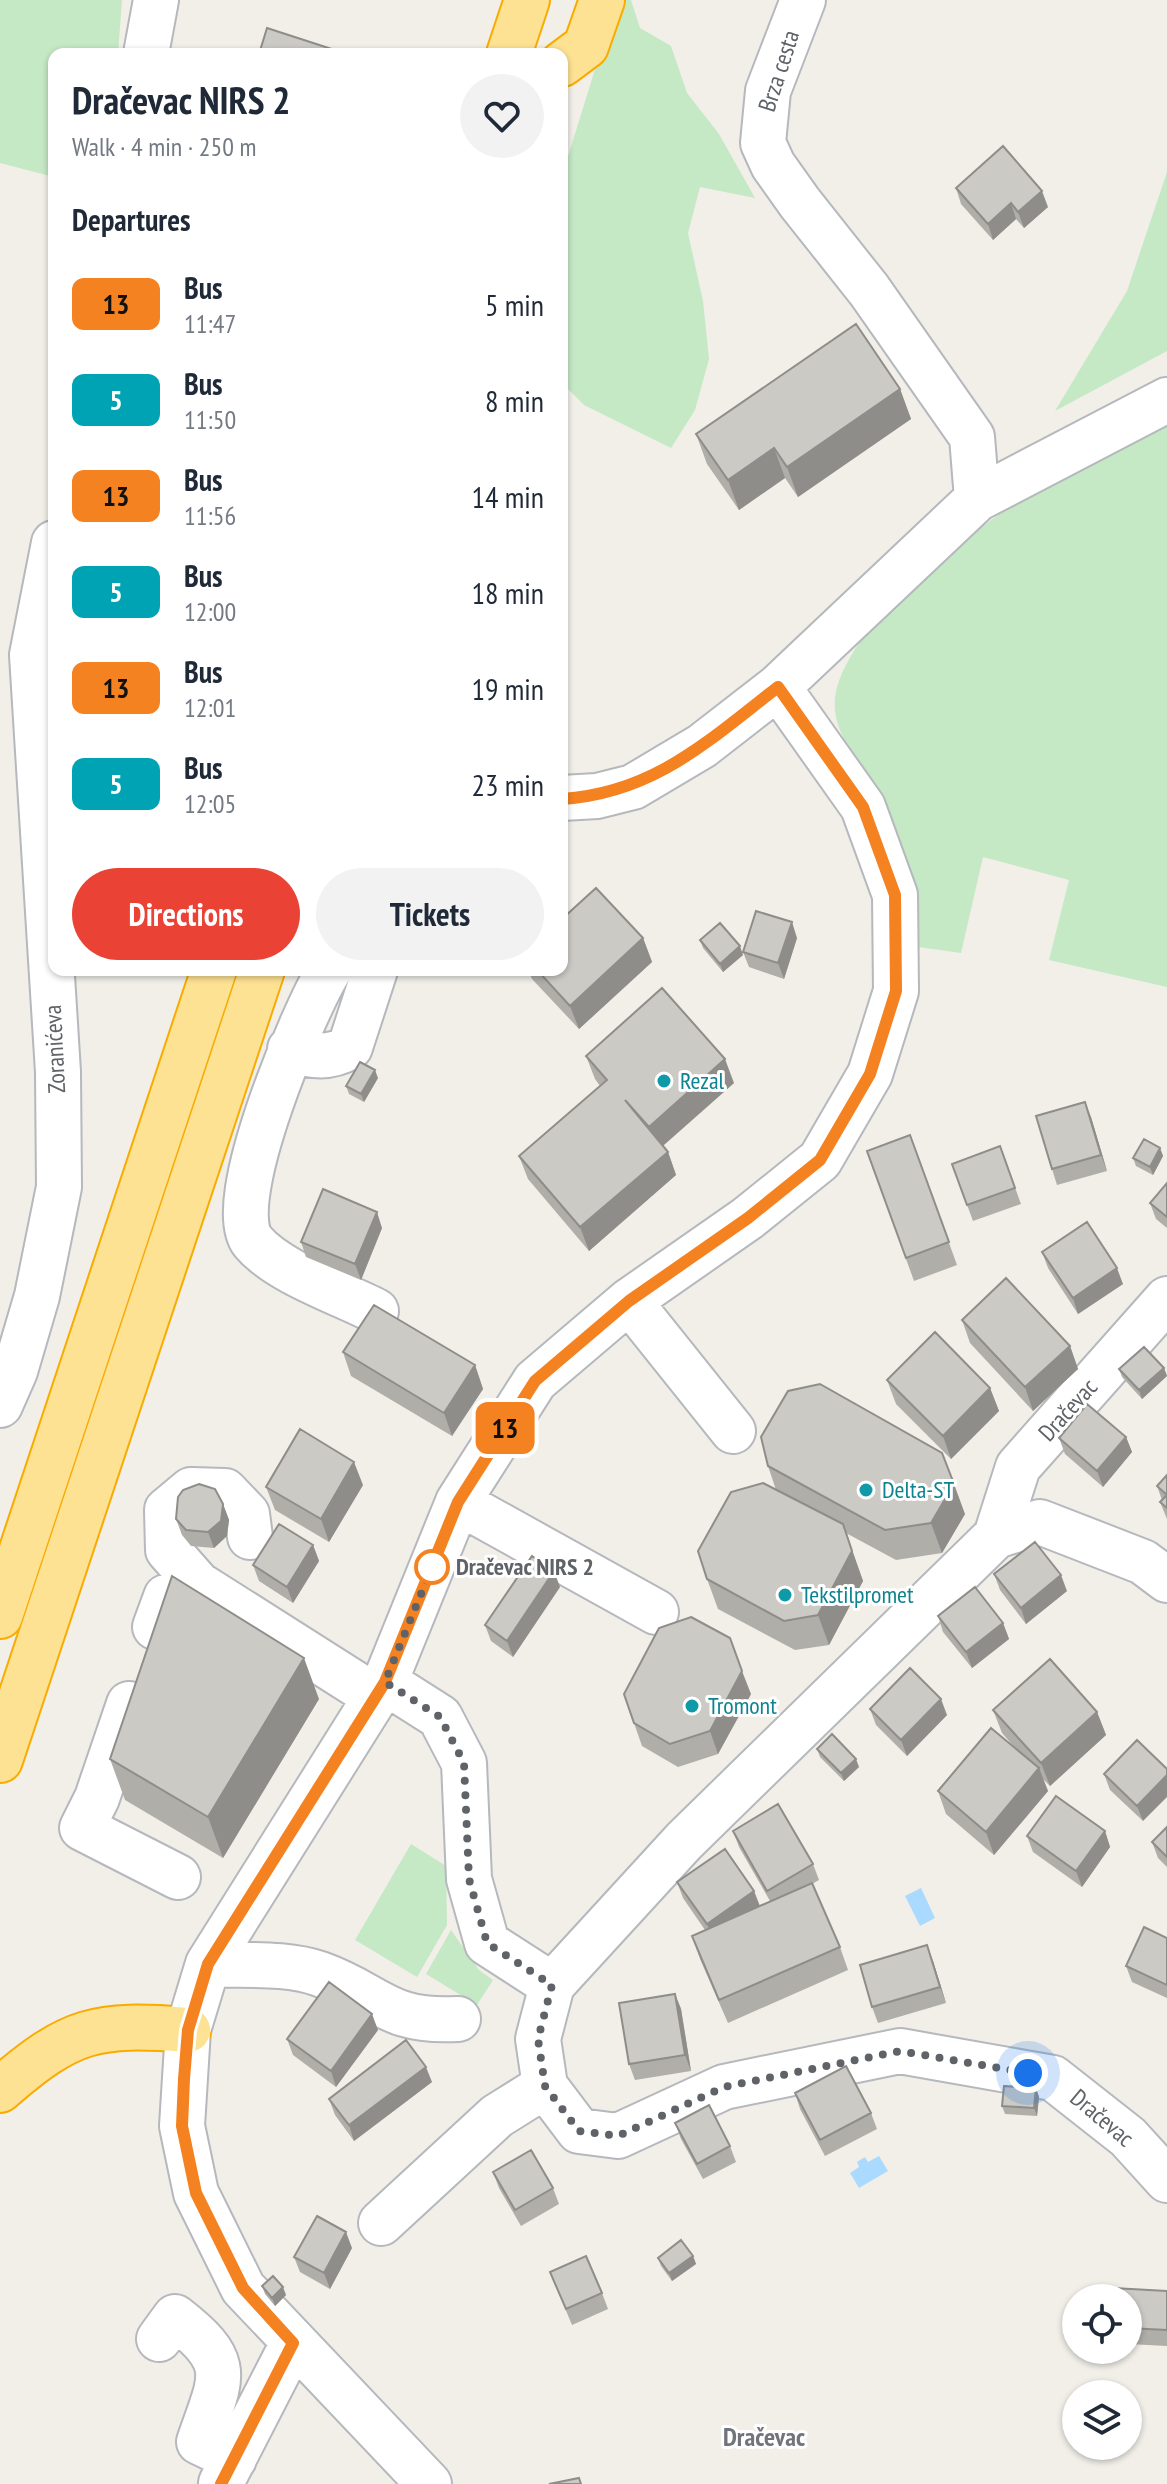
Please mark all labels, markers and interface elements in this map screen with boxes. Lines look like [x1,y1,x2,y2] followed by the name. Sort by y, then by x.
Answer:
[751,26,806,115] street label: Brza cesta
[460,74,544,158] button: heart
[72,75,290,124] text: Dračevac NIRS 2
[72,130,256,163] text: Walk · 4 min · 250 m
[72,200,190,239] text: Departures
[184,268,223,307] text: Bus
[103,285,129,322] text: 13
[485,285,544,324] text: 5 min
[184,307,236,340] text: 11:47
[184,364,223,403] text: Bus
[109,381,123,418] text: 5
[485,381,544,420] text: 8 min
[184,403,236,436] text: 11:50
[184,460,223,499] text: Bus
[103,477,129,514] text: 13
[471,477,544,516] text: 14 min
[184,499,236,532] text: 11:56
[184,556,223,595] text: Bus
[109,573,123,610] text: 5
[471,573,544,612] text: 18 min
[184,595,236,628] text: 12:00
[184,652,223,691] text: Bus
[103,669,129,706] text: 13
[471,669,544,708] text: 19 min
[184,691,236,724] text: 12:01
[184,748,223,787] text: Bus
[109,765,123,802] text: 5
[471,765,544,804] text: 23 min
[184,787,236,820] text: 12:05
[72,868,300,960] button: Directions
[316,868,544,960] button: Tickets
[37,1004,72,1094] street label: Zoranićeva
[680,1065,725,1096] place label: Rezal
[655,1072,673,1090] marker: Rezal
[1031,1372,1104,1447] street label: Dračevac
[469,1402,541,1454] line badge: 13
[492,1409,518,1446] text: 13
[882,1474,955,1505] place label: Delta-ST
[857,1481,875,1499] marker: Delta-ST
[415,1550,449,1584] marker: Dračevac NIRS 2
[456,1551,594,1582] place label: Dračevac NIRS 2
[801,1579,914,1610] place label: Tekstilpromet
[776,1586,794,1604] marker: Tekstilpromet
[708,1690,777,1721] place label: Tromont
[683,1697,701,1715] marker: Tromont
[1008,2053,1048,2093] your location
[1064,2082,1141,2154] street label: Dračevac
[1062,2284,1142,2460] map controls
[1062,2284,1142,2364] button: locate
[1062,2380,1142,2460] button: layers
[723,2420,805,2453] district label: Dračevac

